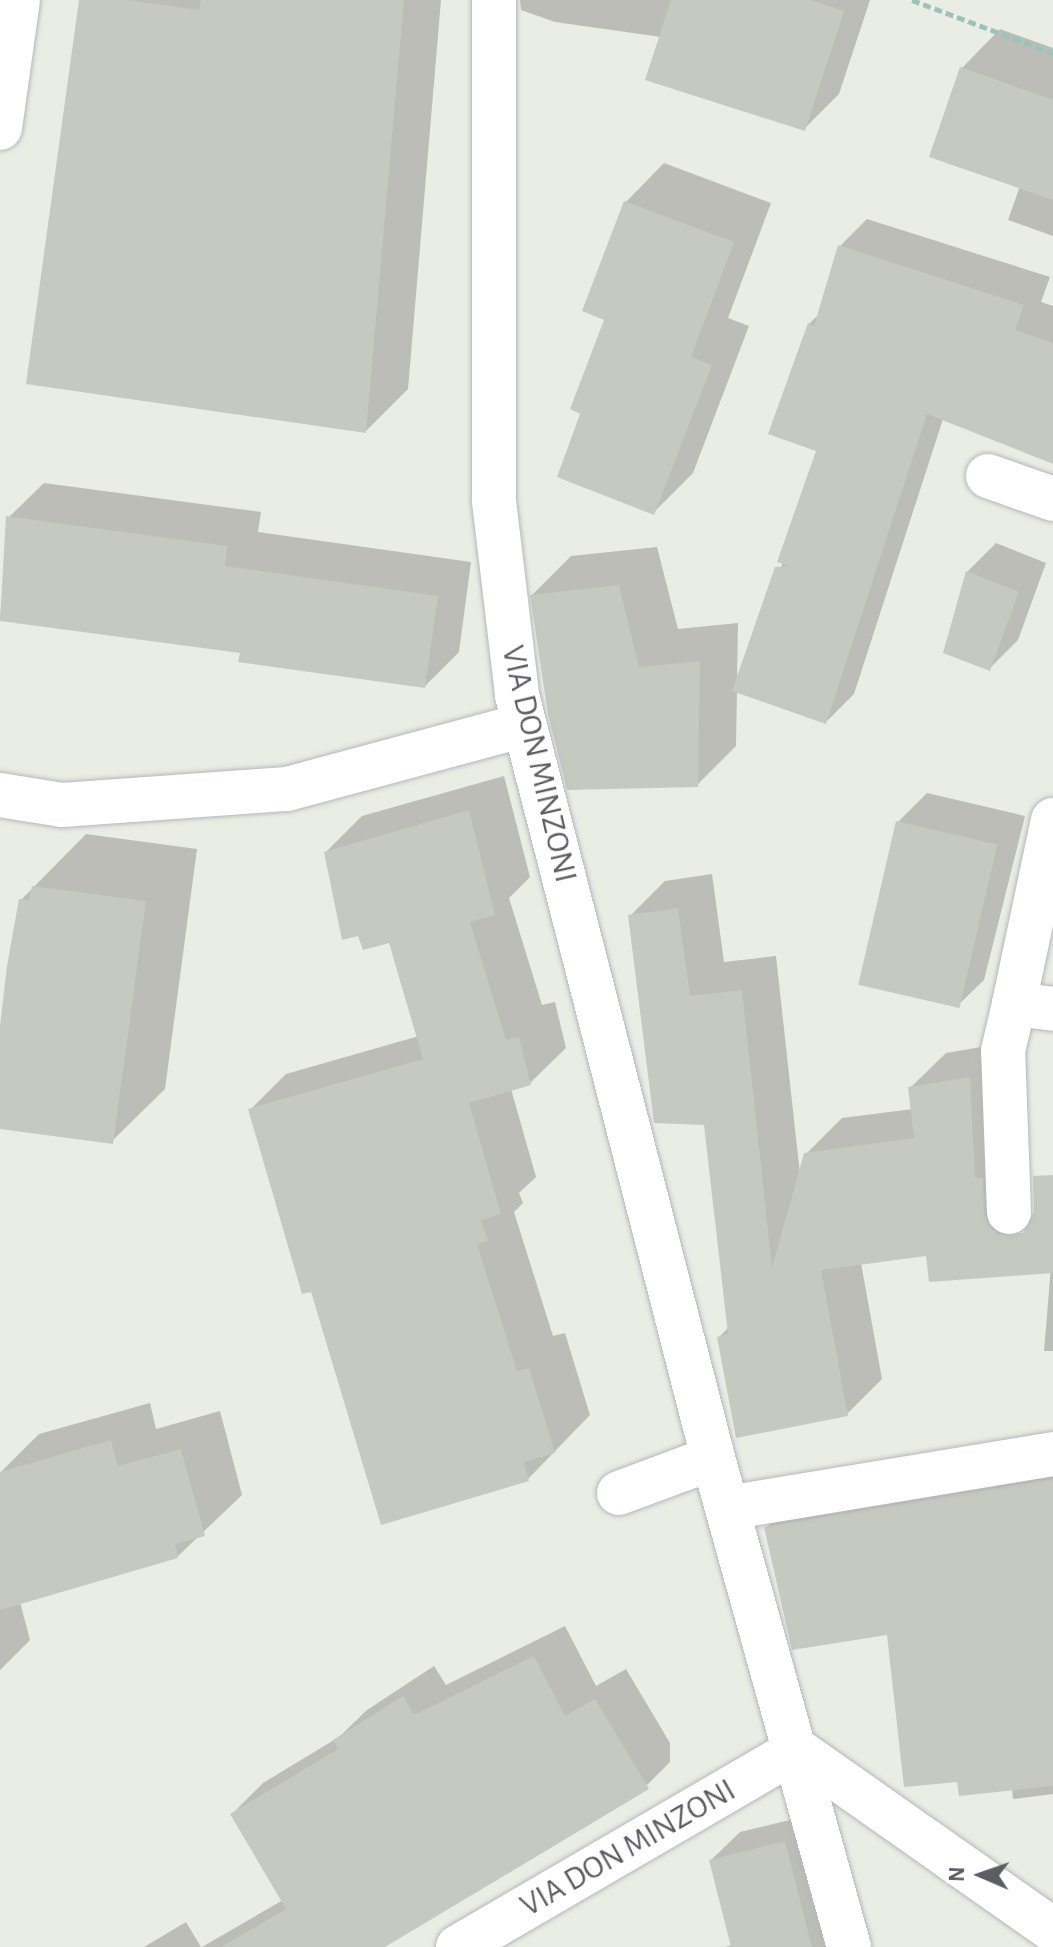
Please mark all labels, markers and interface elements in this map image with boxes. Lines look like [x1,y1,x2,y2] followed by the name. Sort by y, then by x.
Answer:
[493,642,585,886] street label: VIA DON MINZONI
[514,1771,742,1925] street label: VIA DON MINZONI
[941,1835,1021,1915] north arrow
[946,1866,968,1882] text: N

